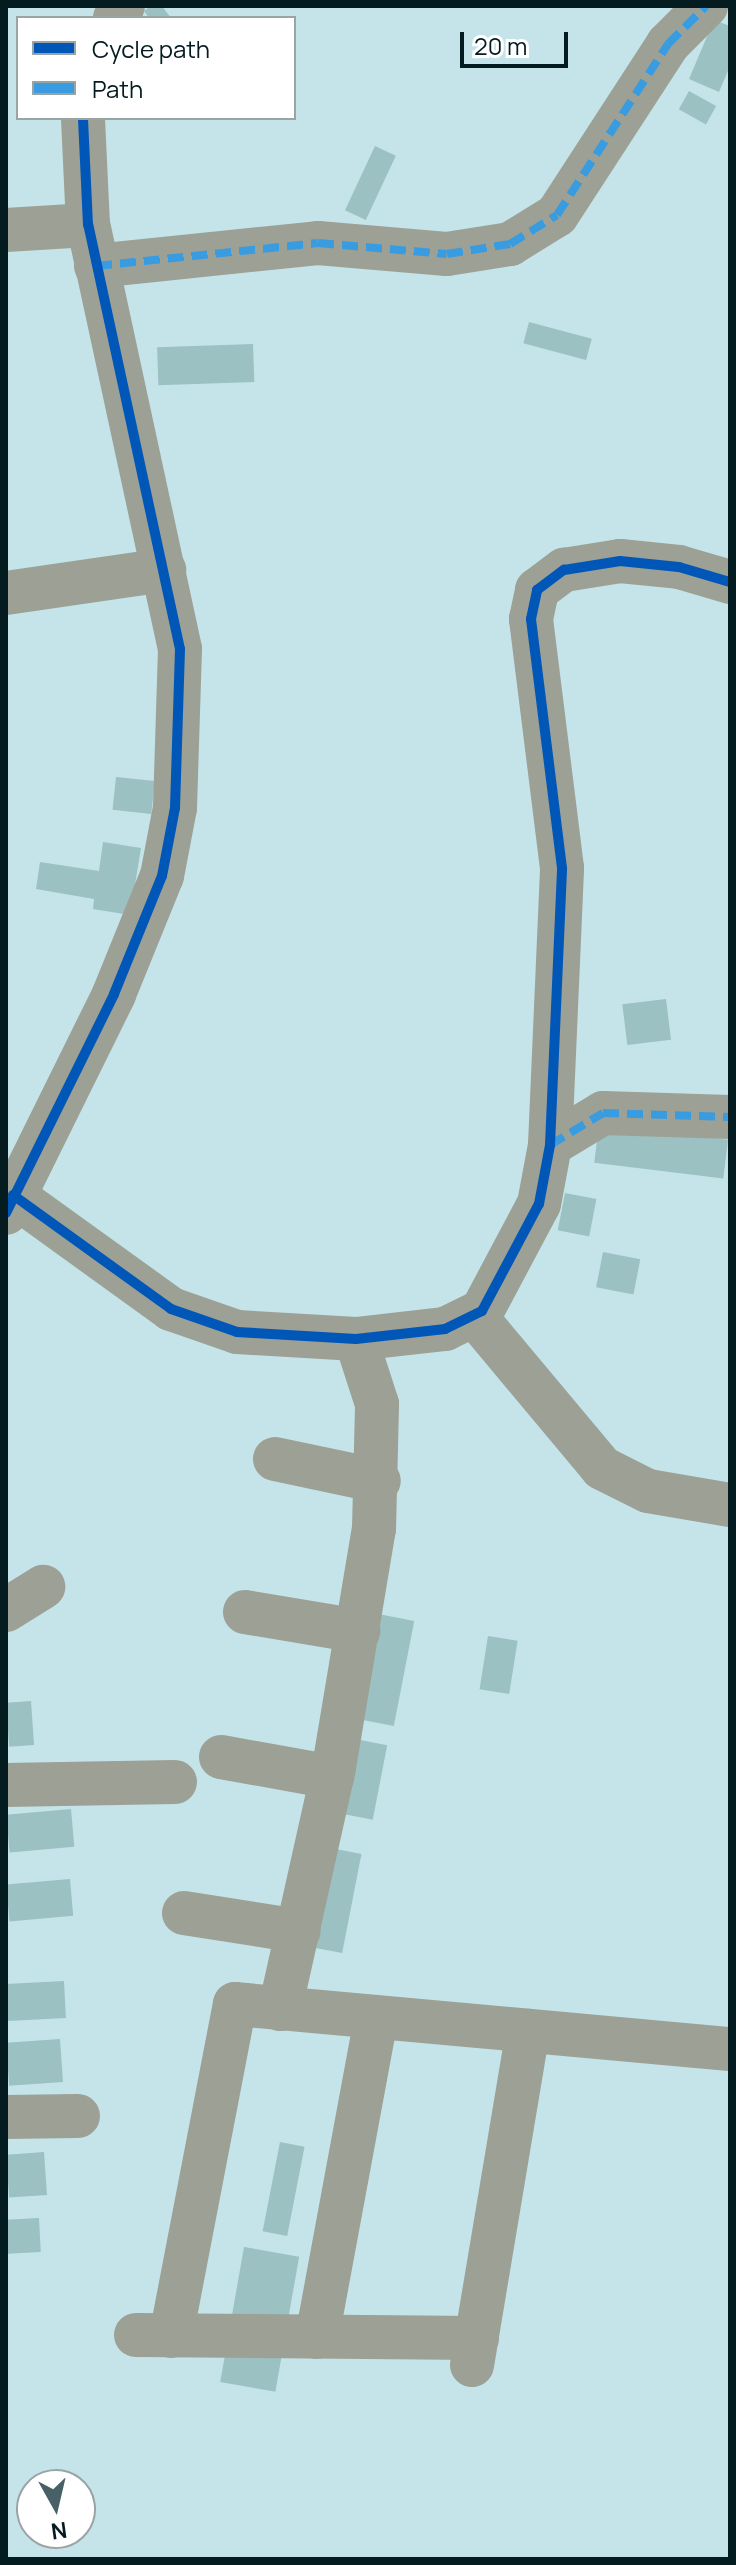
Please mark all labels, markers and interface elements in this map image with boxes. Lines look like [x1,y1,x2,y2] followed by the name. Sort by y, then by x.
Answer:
[16,16,296,120] legend
[464,16,572,66] scale bar
[474,29,527,62] text: 20 m
[92,32,210,65] text: Cycle path
[92,72,143,105] text: Path
[16,2469,96,2549] north arrow
[49,2515,69,2547] text: N

